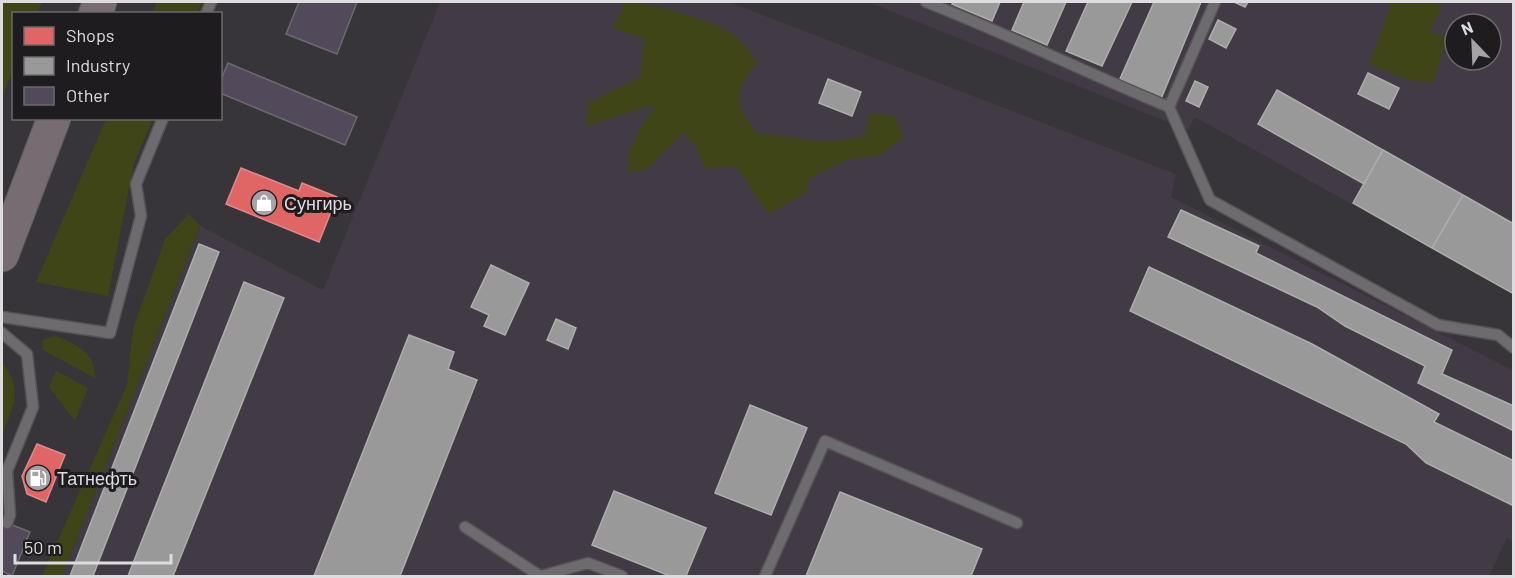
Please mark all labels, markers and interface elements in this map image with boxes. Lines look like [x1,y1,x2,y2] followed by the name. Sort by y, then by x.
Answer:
[12,12,222,120] legend
[1443,12,1503,72] north arrow
[1458,17,1476,39] text: N
[66,24,115,46] text: Shops
[66,54,130,76] text: Industry
[66,84,110,106] text: Other
[249,188,279,218] shop icon: Сунгирь
[284,192,352,214] place label: Сунгирь
[23,463,53,493] fuel station icon: Татнефть
[57,467,137,489] place label: Татнефть
[15,527,171,565] scale bar
[24,536,62,558] text: 50 m

